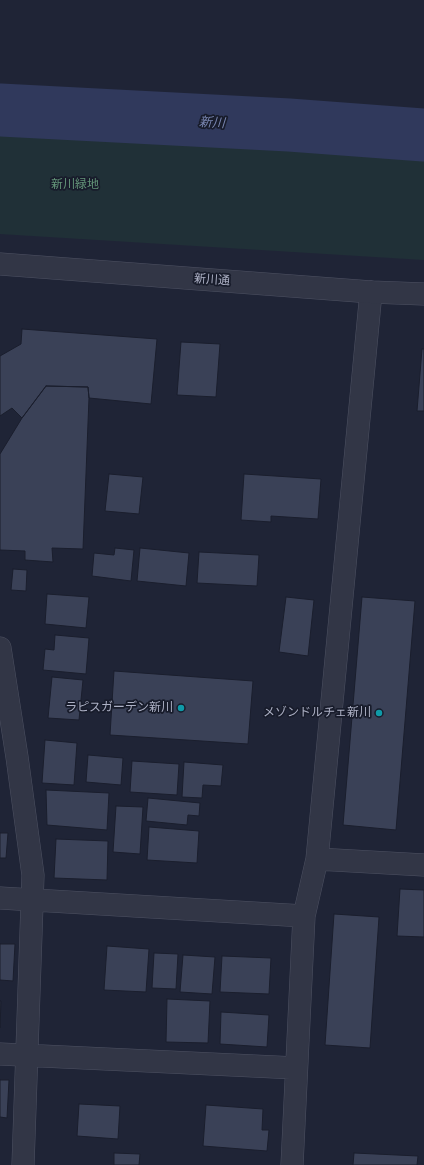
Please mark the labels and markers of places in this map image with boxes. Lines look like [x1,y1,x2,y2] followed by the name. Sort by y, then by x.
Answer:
[65,701,173,715] place label: ラピスガーデン新川
[176,703,186,713] marker: ラピスガーデン新川
[263,706,371,720] place label: メゾンドルチェ新川
[374,708,384,718] marker: メゾンドルチェ新川

